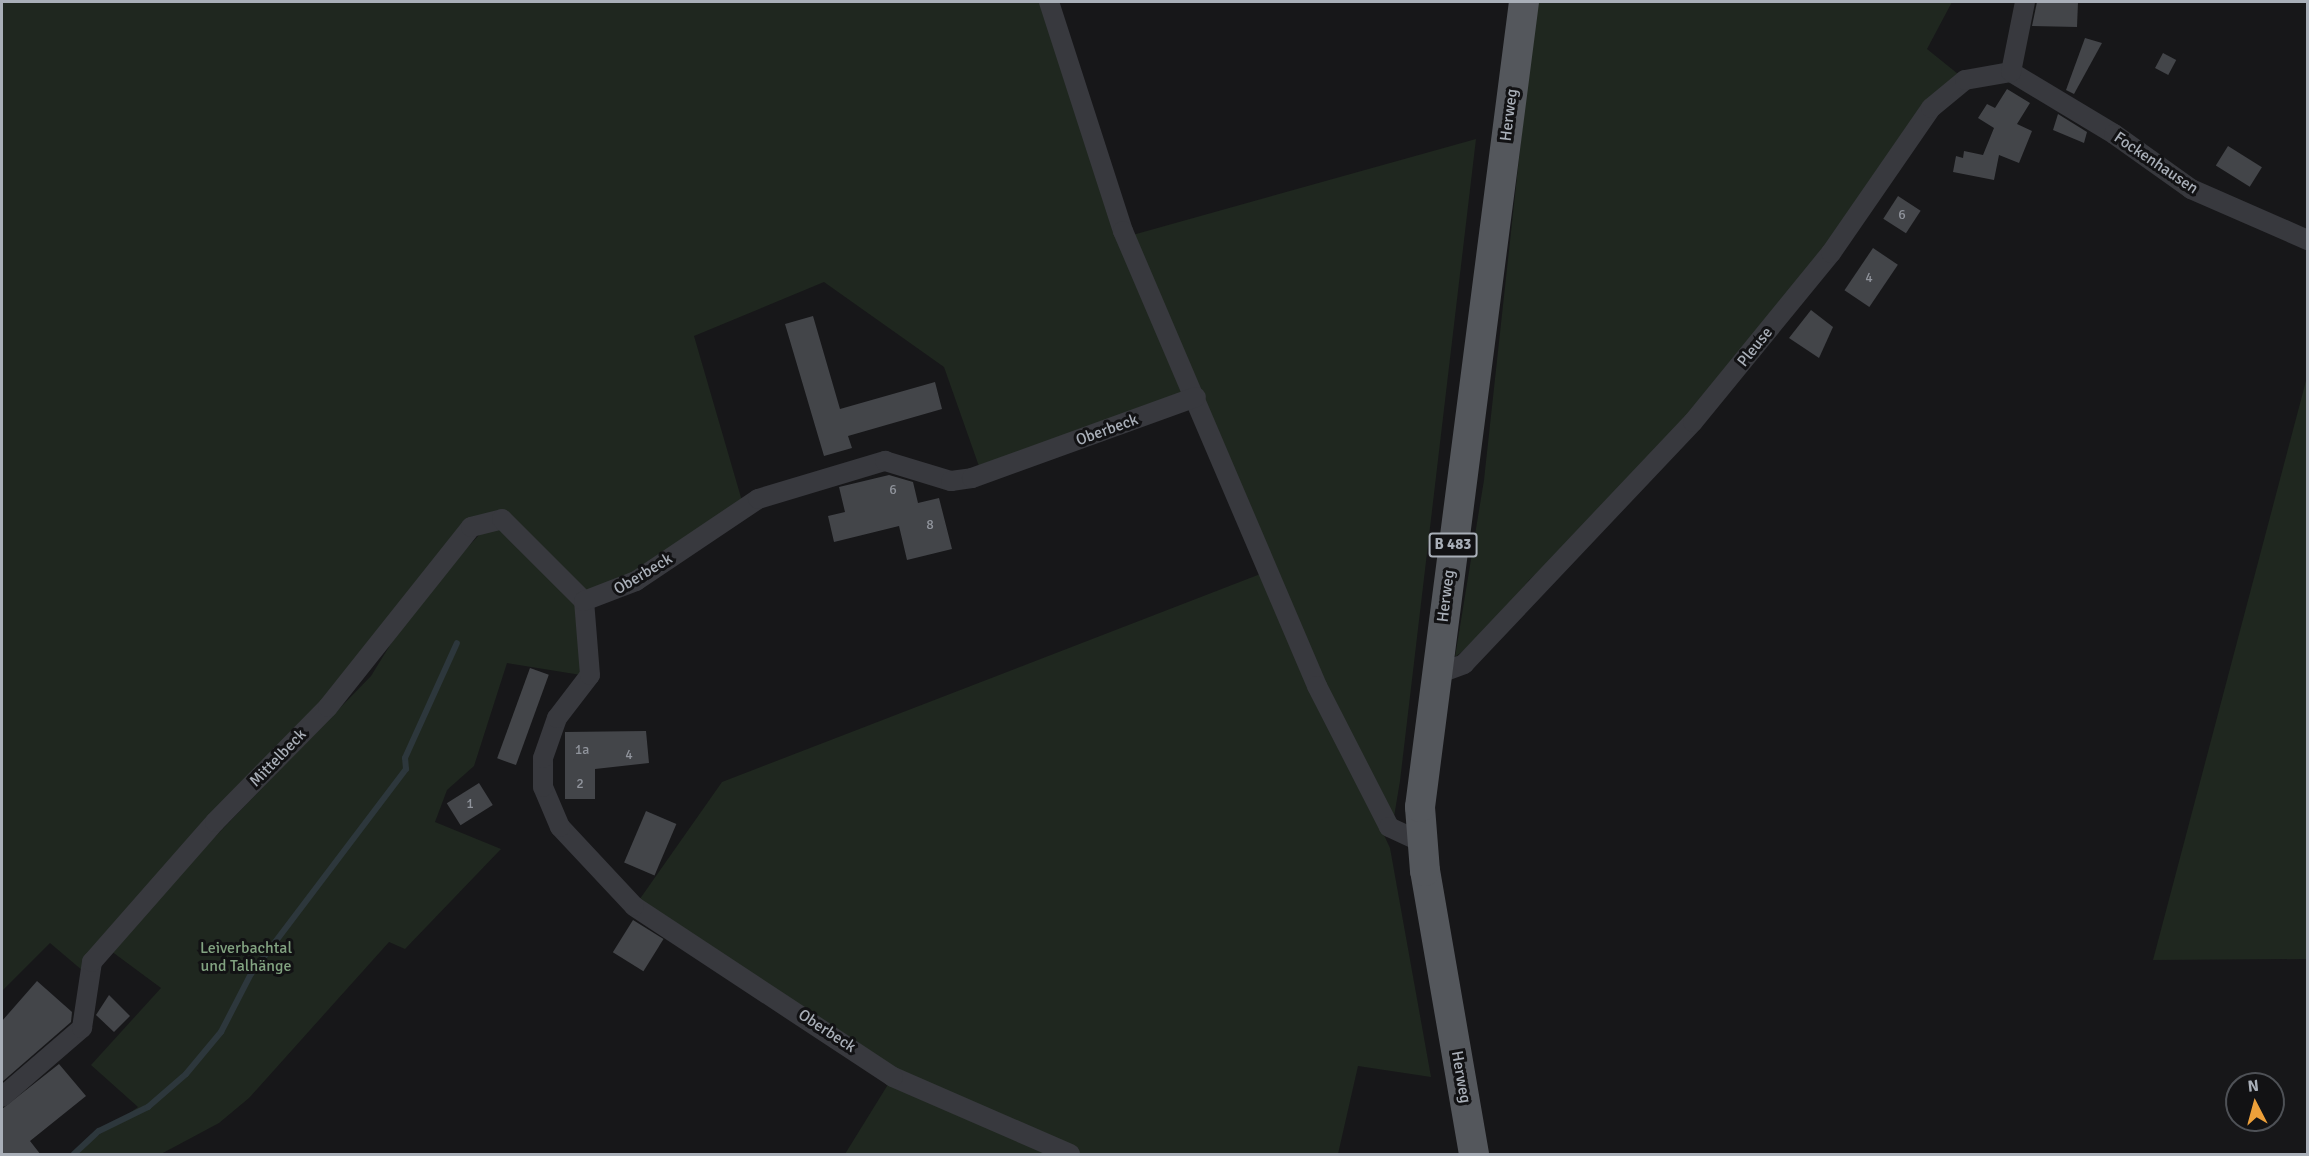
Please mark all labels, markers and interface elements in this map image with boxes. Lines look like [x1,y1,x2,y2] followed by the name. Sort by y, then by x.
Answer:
[1496,88,1522,142] street label: Herweg
[2110,128,2202,198] street label: Fockenhausen
[1898,207,1906,223] house number: 6
[1865,270,1873,286] house number: 4
[1733,323,1777,371] street label: Pleuse
[1073,410,1141,450] street label: Oberbeck
[889,482,897,498] house number: 6
[926,517,934,533] house number: 8
[1428,533,1478,557] road number: B 483
[610,549,676,599] street label: Oberbeck
[1433,569,1459,623] street label: Herweg
[246,725,310,791] street label: Mittelbeck
[575,742,589,758] house number: 1a
[625,747,633,763] house number: 4
[576,776,584,792] house number: 2
[466,796,474,812] house number: 1
[200,938,292,976] park label: Leiverbachtal und Talhänge
[795,1005,859,1057] street label: Oberbeck
[1447,1049,1475,1105] street label: Herweg
[2225,1072,2285,1132] north arrow
[2247,1076,2260,1097] text: N

